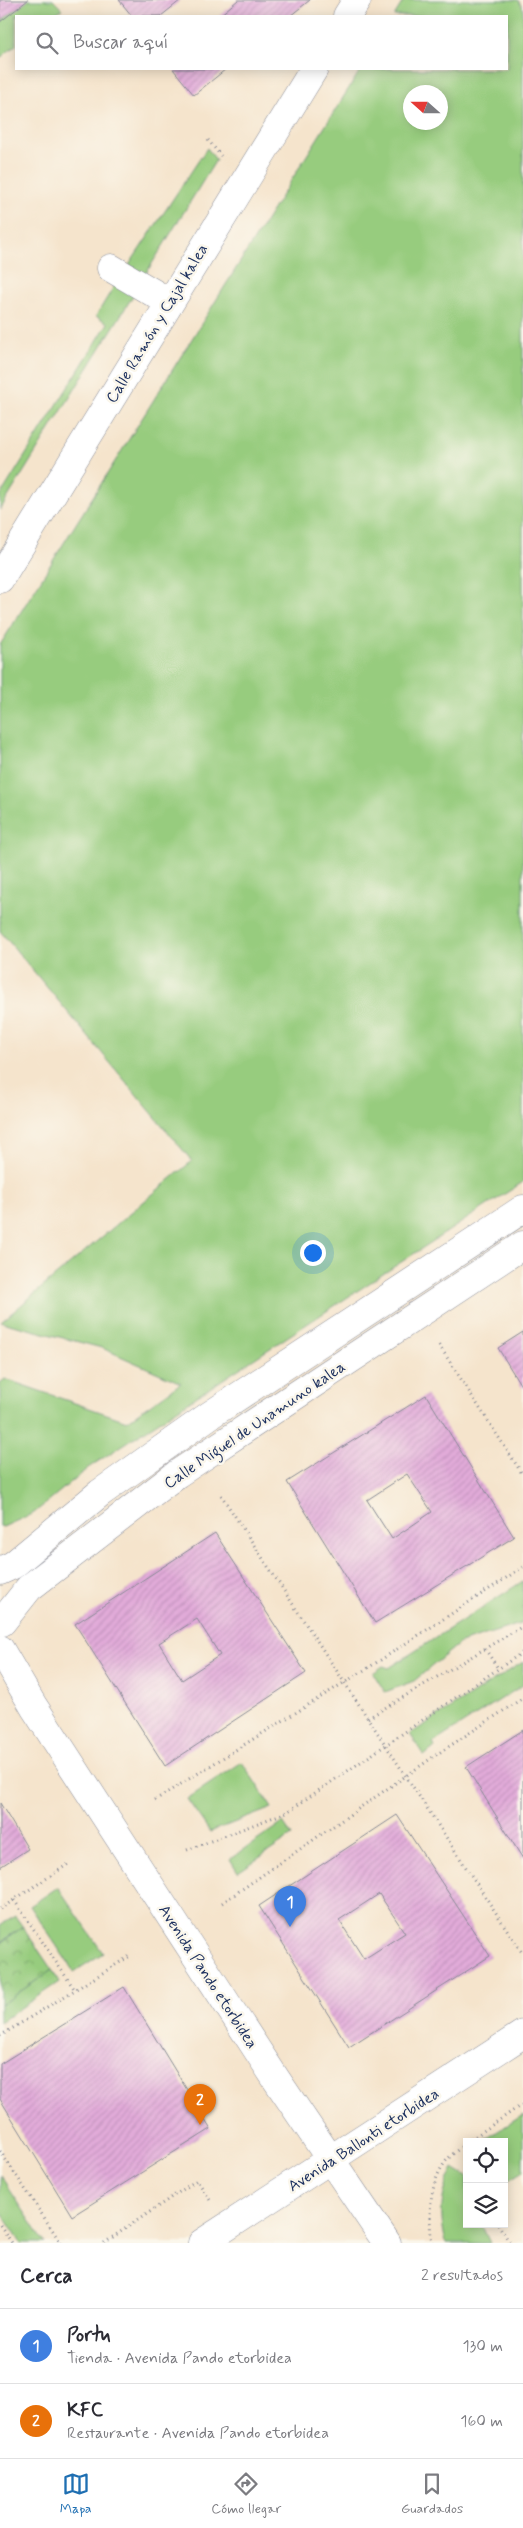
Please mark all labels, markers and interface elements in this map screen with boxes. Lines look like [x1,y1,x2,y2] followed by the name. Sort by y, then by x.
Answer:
[15,15,508,70] search box
[33,29,61,57] icon: search
[73,30,168,55] text: Buscar aquí
[403,85,448,130] north arrow
[101,240,213,407] street label: Calle Ramón y Cajal kalea
[300,1240,326,1266] your location
[160,1357,350,1495] street label: Calle Miguel de Unamuno kalea
[274,1886,306,1927] pin: 1
[153,1901,262,2053] street label: Avenida Pando etorbidea
[284,2083,444,2197] street label: Avenida Ballonti etorbidea
[184,2084,216,2125] pin: 2
[463,2138,508,2228] map controls
[463,2138,508,2183] button: locate
[463,2183,508,2228] button: layers
[20,2262,73,2290] text: Cerca
[421,2265,503,2286] text: 2 resultados
[67,2323,110,2348] text: Portu
[32,2336,40,2357] text: 1
[462,2336,503,2357] text: 130 m
[67,2348,292,2369] text: Tienda · Avenida Pando etorbidea
[67,2398,103,2423] text: KFC
[32,2411,40,2432] text: 2
[460,2411,503,2432] text: 160 m
[67,2423,329,2444] text: Restaurante · Avenida Pando etorbidea
[60,2470,92,2518] tab: Mapa
[211,2470,281,2518] tab: Cómo llegar
[401,2470,463,2518] tab: Guardados

